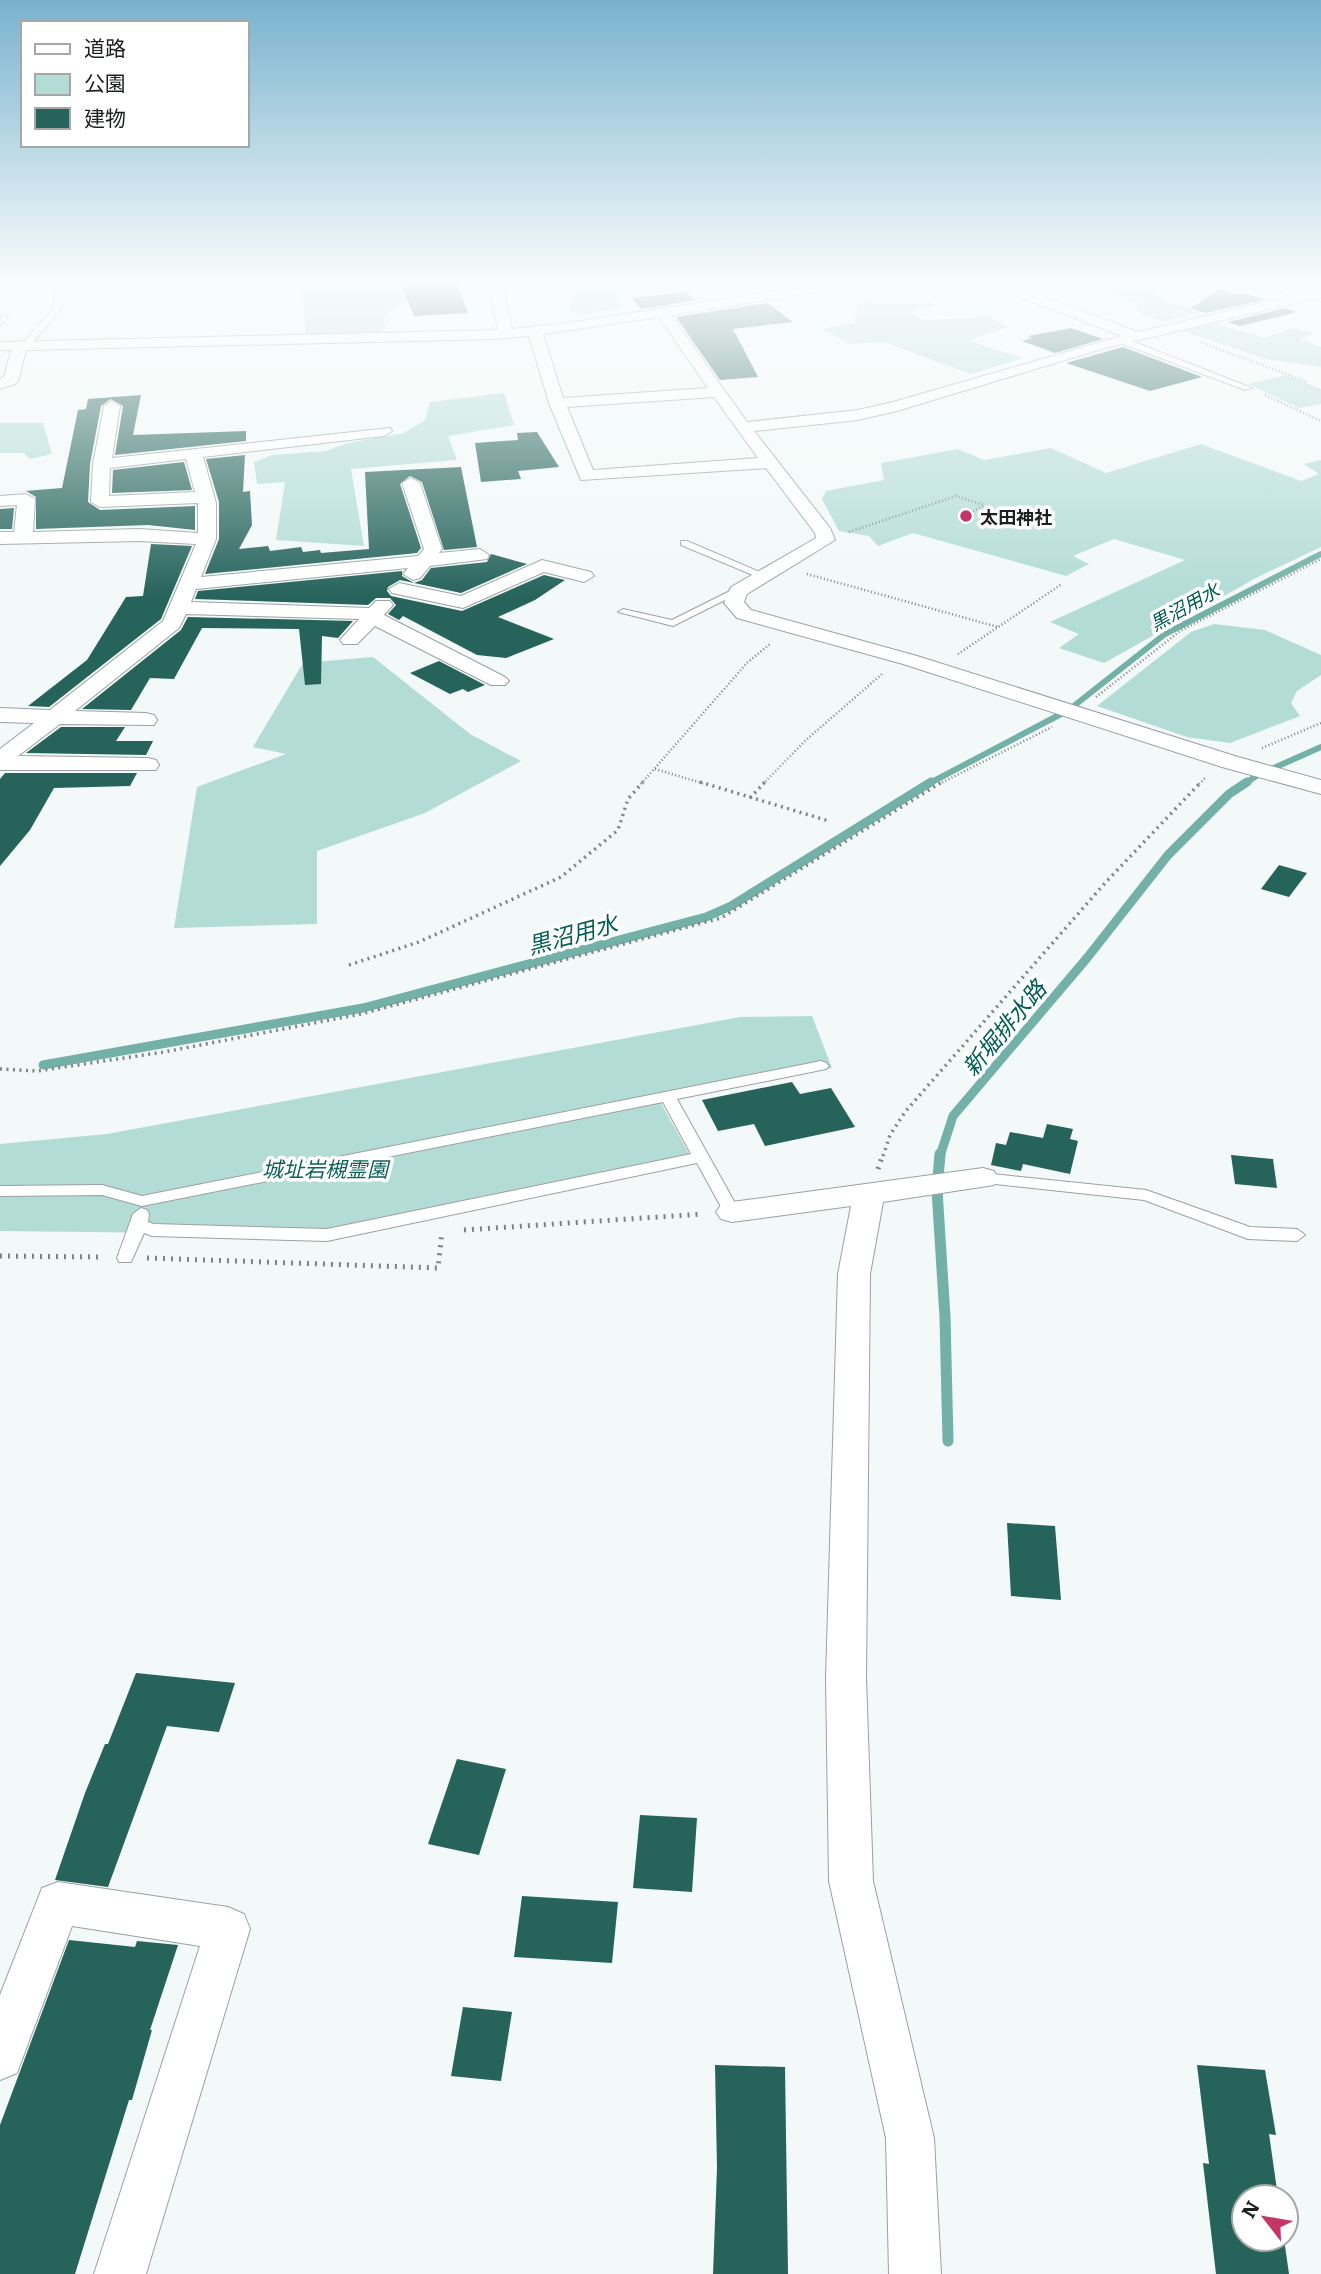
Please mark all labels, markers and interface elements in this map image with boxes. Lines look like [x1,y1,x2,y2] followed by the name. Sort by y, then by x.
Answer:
[21,21,248,147] legend
[84,31,126,62] text: 道路
[84,66,126,97] text: 公園
[84,101,126,132] text: 建物
[980,503,1052,530] place label: 太田神社
[958,508,974,524] marker: 太田神社
[1144,574,1226,637] water label: 黒沼用水
[523,904,624,961] water label: 黒沼用水
[953,970,1054,1082] water label: 新堀排水路
[262,1152,391,1183] park label: 城址岩槻霊園
[1230,2183,1300,2253] north arrow
[1233,2195,1266,2223] text: N

